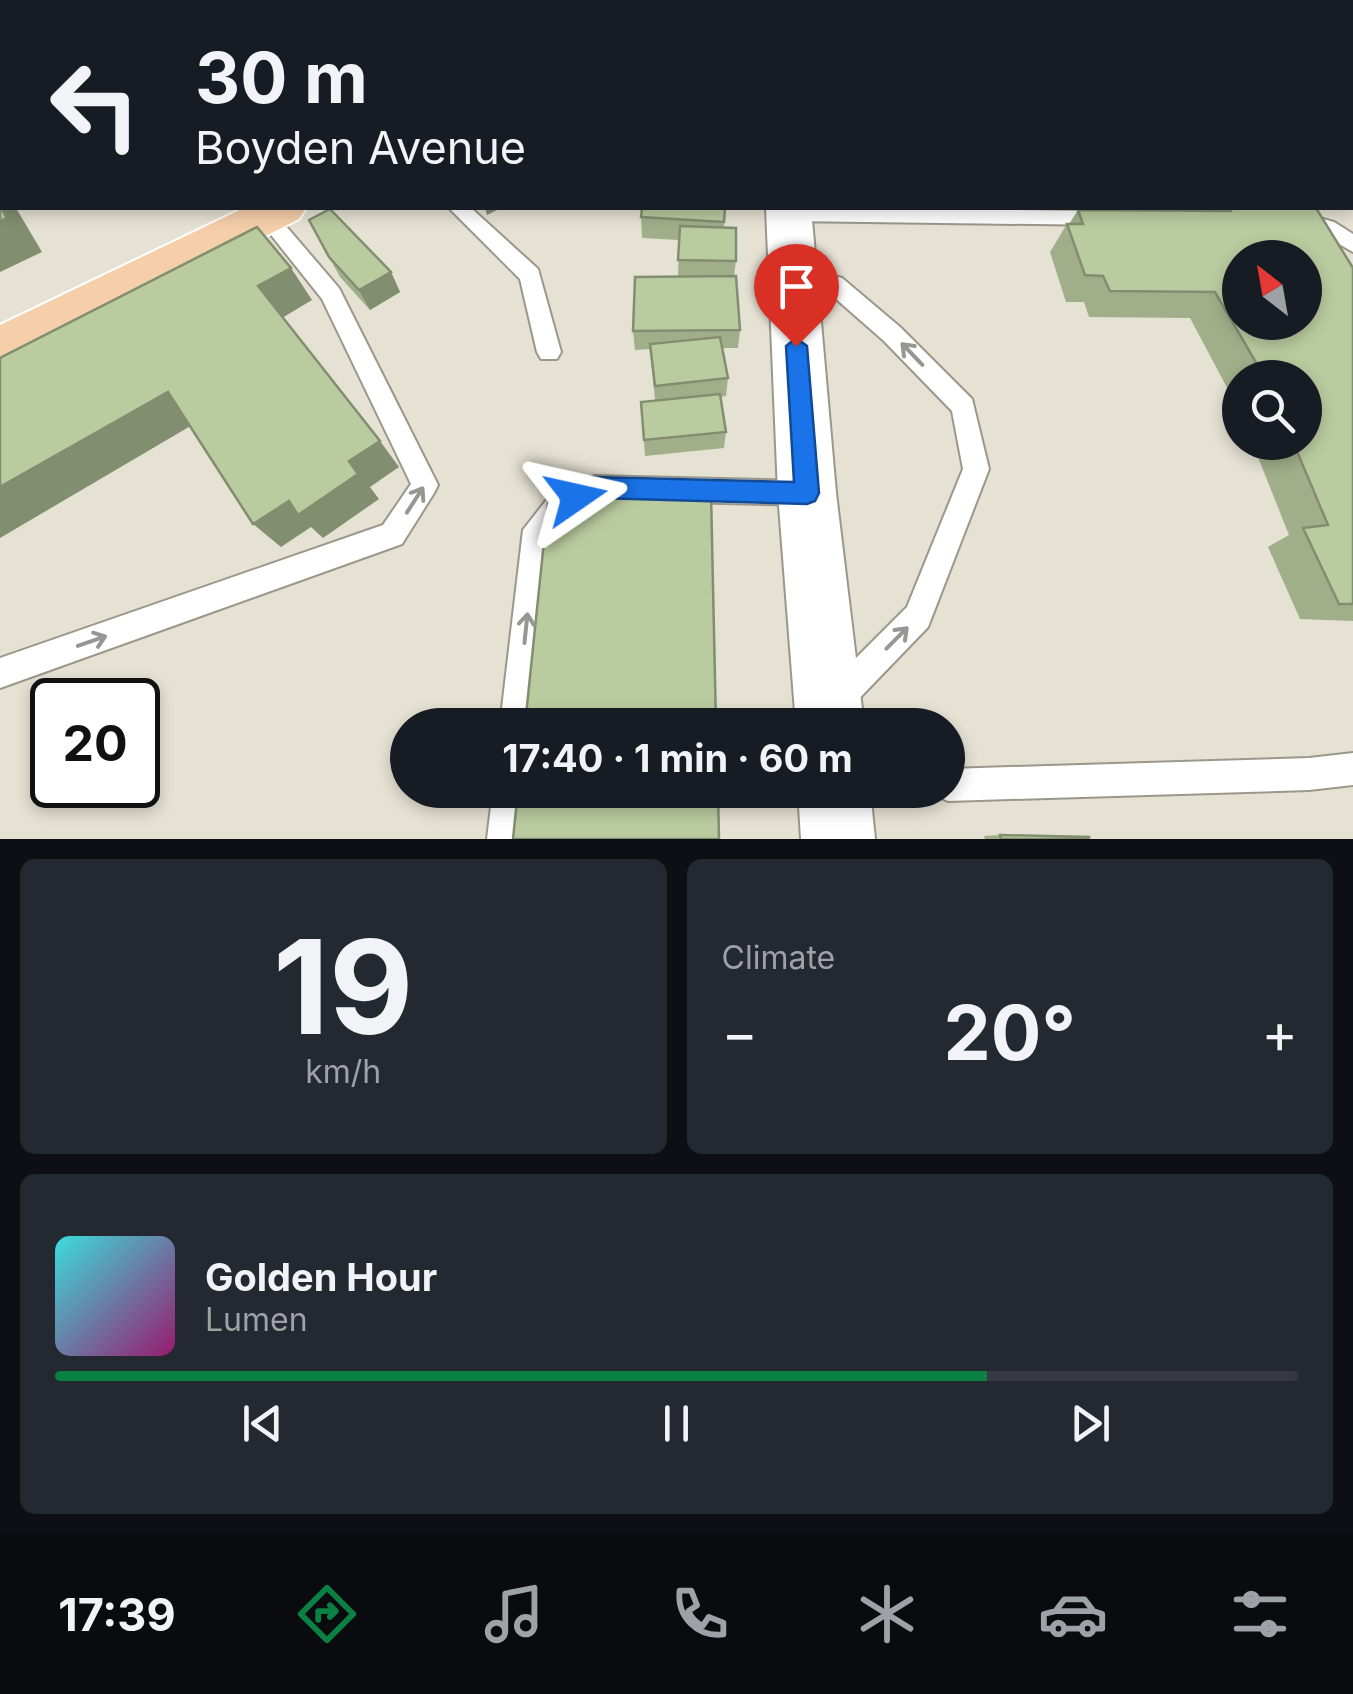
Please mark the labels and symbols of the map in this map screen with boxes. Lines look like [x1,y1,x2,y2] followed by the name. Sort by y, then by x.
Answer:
[1222,240,1322,340] north arrow
[754,244,839,347] pin
[900,343,924,367] one-way arrow
[524,445,628,549] position arrow
[404,487,425,515] one-way arrow
[517,612,536,645] one-way arrow
[885,626,909,650] one-way arrow
[75,631,106,649] one-way arrow
[30,678,160,808] speed limit sign: 20

